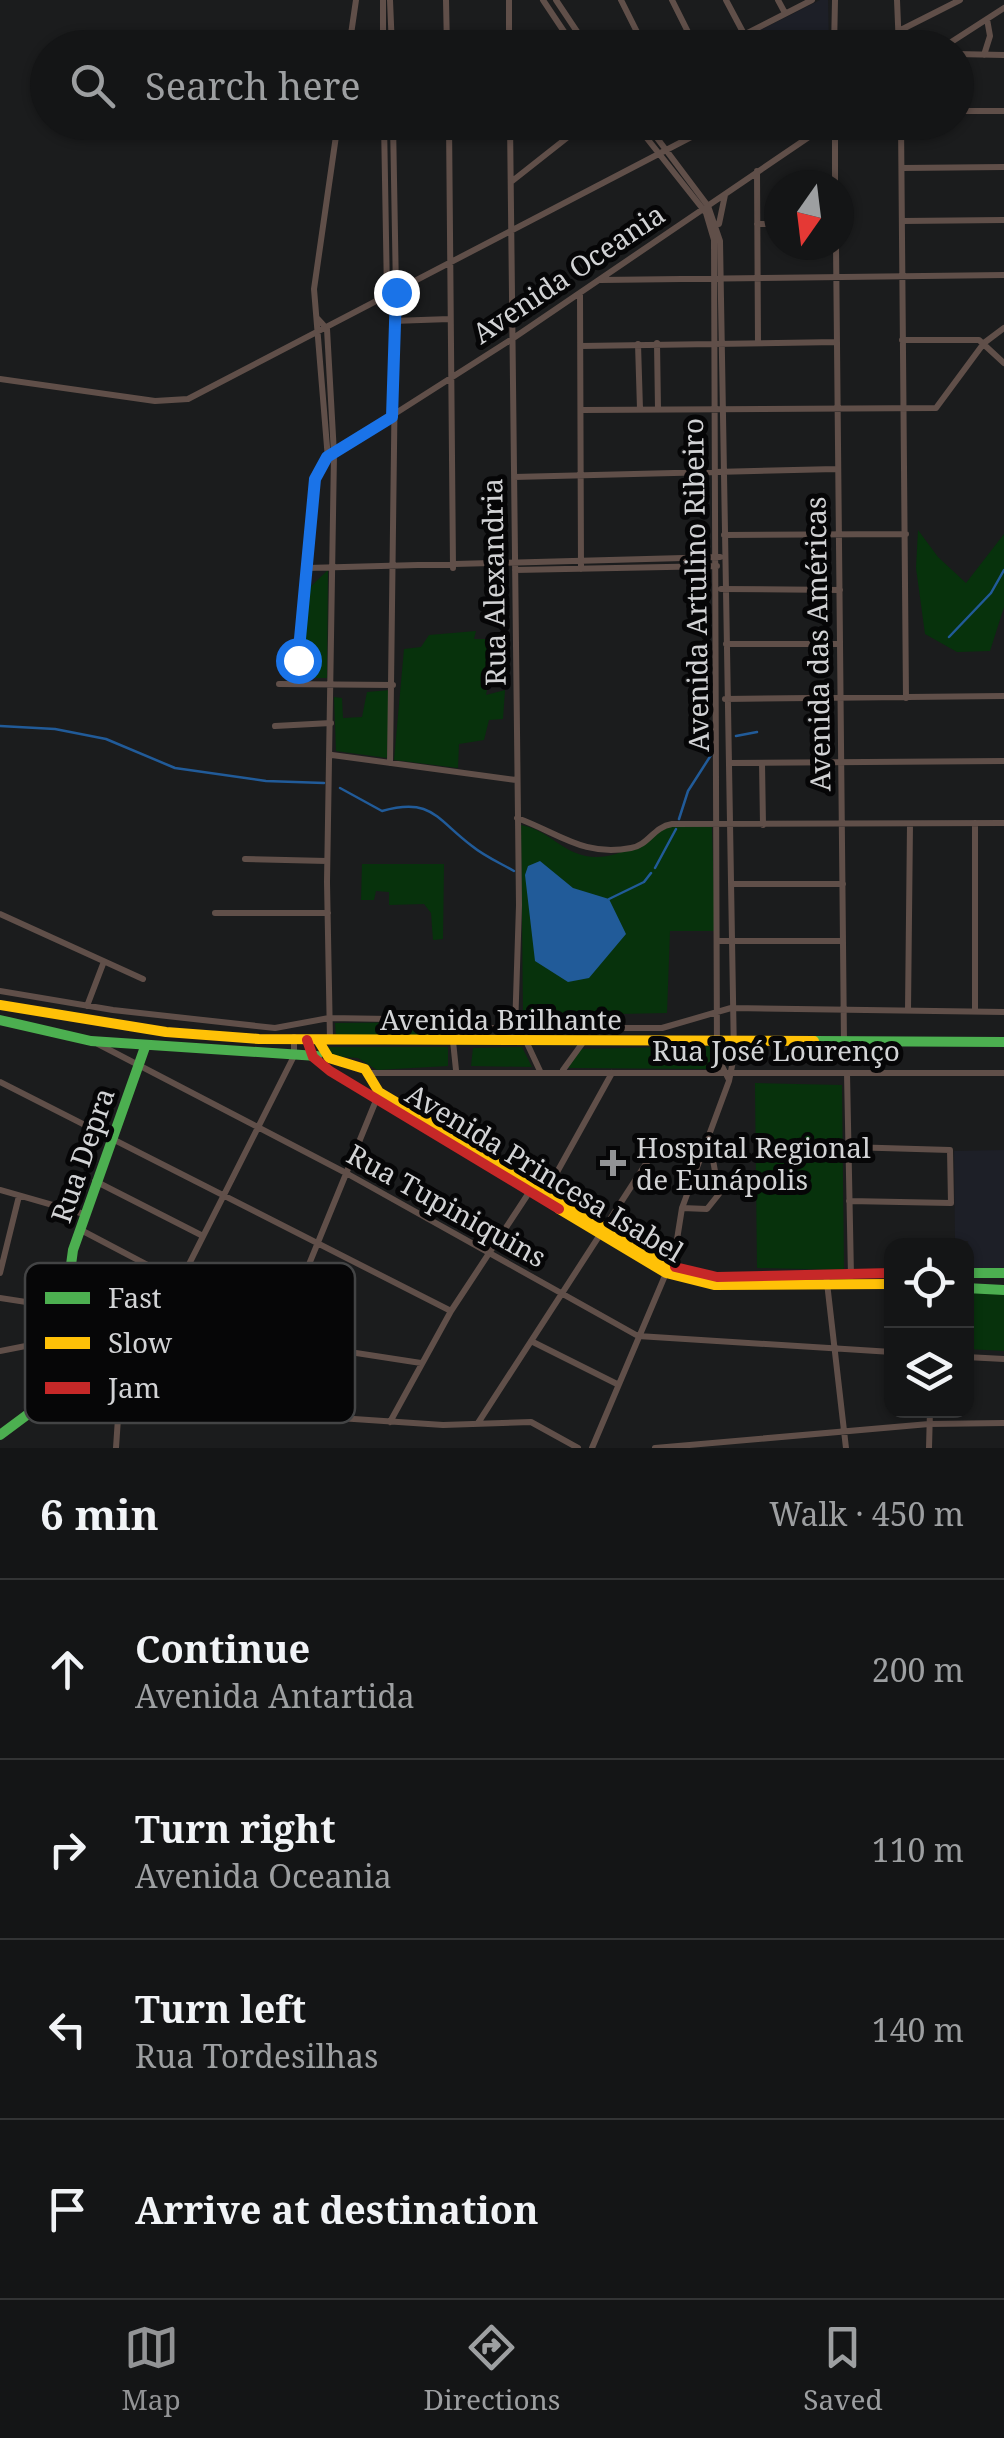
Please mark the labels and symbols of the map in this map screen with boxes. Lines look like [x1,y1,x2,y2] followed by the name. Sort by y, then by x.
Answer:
[764,170,854,260] north arrow
[464,194,672,352] street label: Avenida Oceania
[374,270,420,316] route end
[673,418,717,752] street label: Avenida Artulino Ribeiro
[472,478,514,686] street label: Rua Alexandria
[795,496,839,792] street label: Avenida das Américas
[276,638,322,684] route start
[380,1000,622,1038] street label: Avenida Brilhante
[652,1031,900,1069] street label: Rua José Lourenço
[399,1074,691,1270] street label: Avenida Princesa Isabel
[41,1083,123,1227] street label: Rua Depra
[636,1128,871,1198] place label: Hospital Regional de Eunápolis
[341,1135,553,1275] street label: Rua Tupiniquins
[600,1150,626,1176] marker: Hospital Regional de Eunápolis
[25,1263,355,1423] legend
[108,1278,162,1316] text: Fast
[108,1323,173,1361] text: Slow
[107,1368,160,1406] text: Jam

